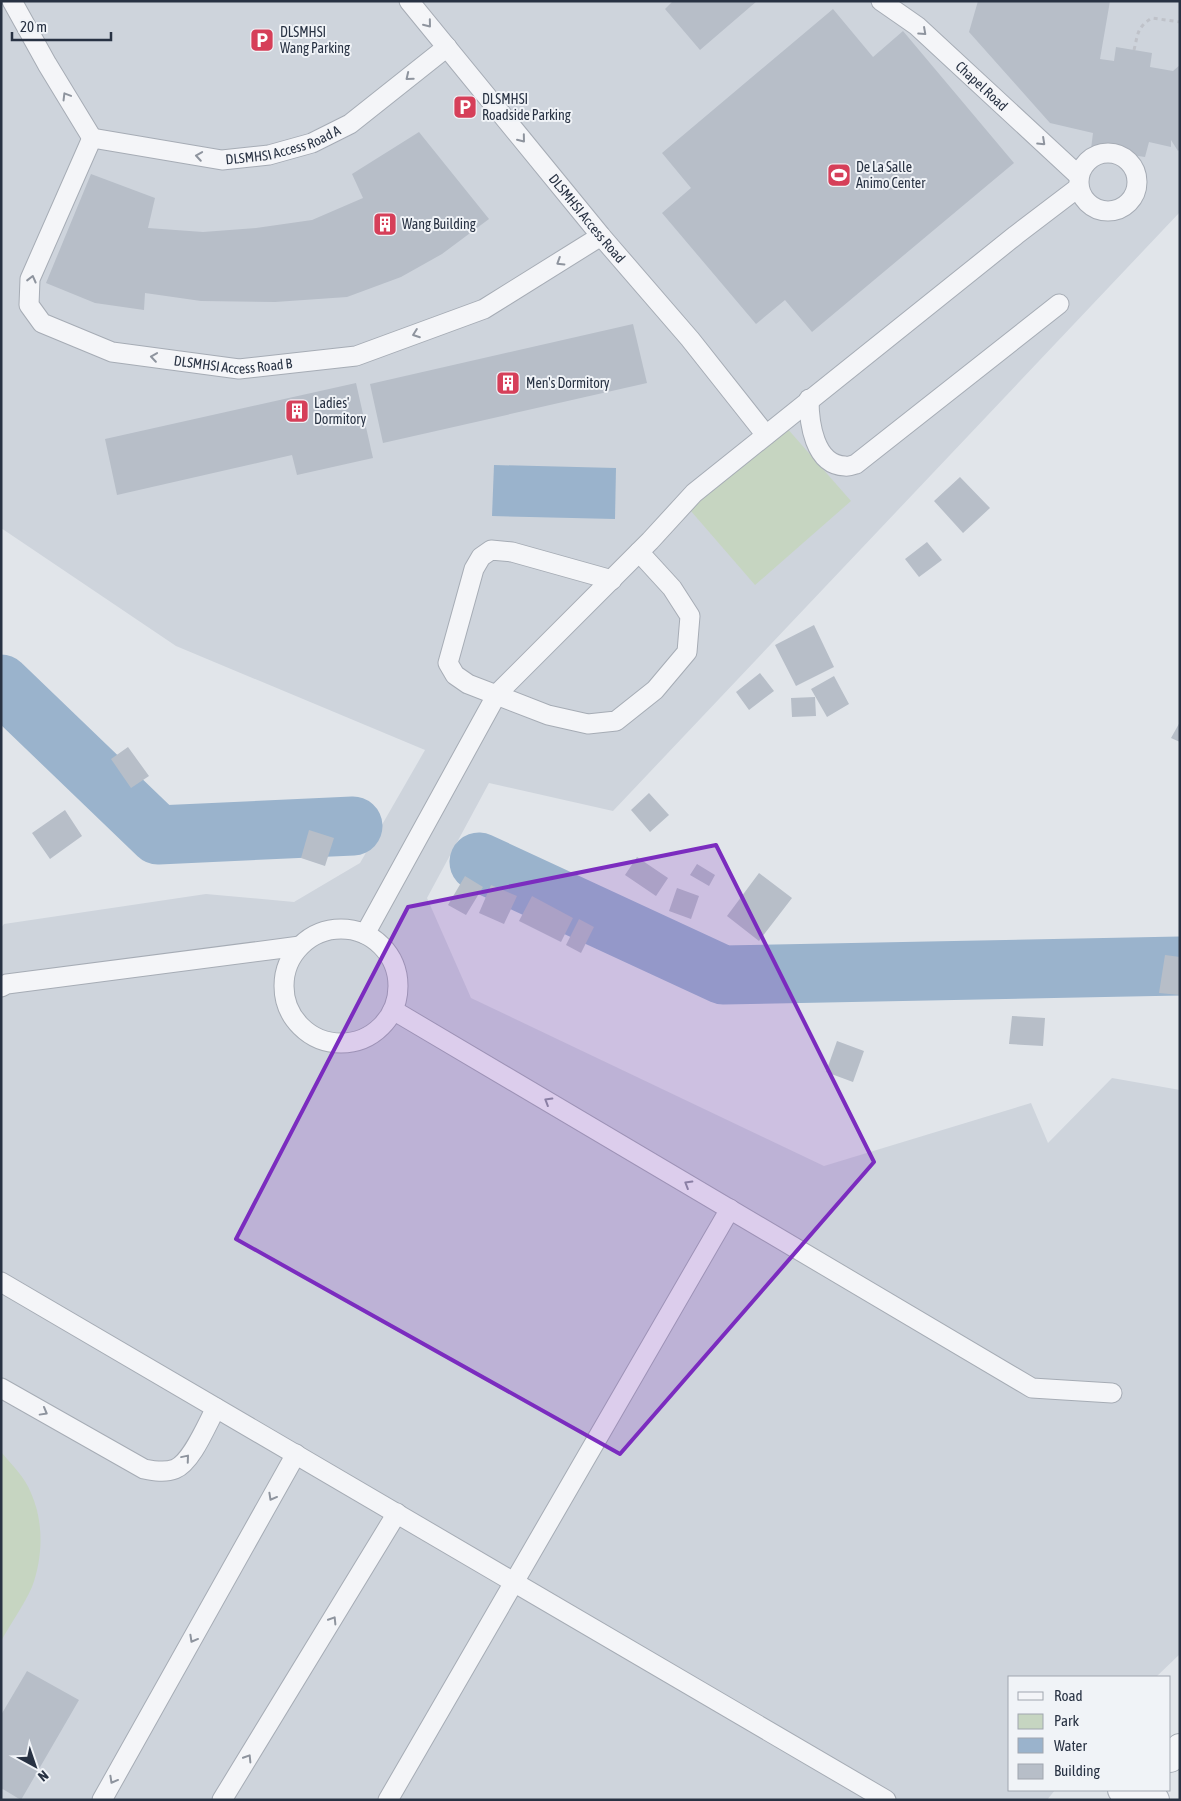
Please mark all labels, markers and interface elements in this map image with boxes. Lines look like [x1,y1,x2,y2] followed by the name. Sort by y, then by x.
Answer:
[12,10,111,42] scale bar
[20,18,47,35] text: 20 m
[423,18,431,27] one-way arrow
[280,24,350,56] place label: DLSMHSI Wang Parking
[917,26,926,35] one-way arrow
[249,27,275,53] parking icon: DLSMHSI Wang Parking
[952,58,1011,114] street label: Chapel Road
[406,72,415,80] one-way arrow
[482,91,571,123] place label: DLSMHSI Roadside Parking
[63,93,73,102] one-way arrow
[452,94,478,120] parking icon: DLSMHSI Roadside Parking
[225,122,343,168] street label: DLSMHSI Access Road A
[517,133,525,142] one-way arrow
[1036,136,1045,145] one-way arrow
[195,151,203,162] one-way arrow
[856,159,926,191] place label: De La Salle Animo Center
[826,162,852,188] sports icon: De La Salle Animo Center
[546,171,628,266] street label: DLSMHSI Access Road
[372,211,398,237] building icon: Wang Building
[402,216,476,232] place label: Wang Building
[557,255,566,265] one-way arrow
[26,274,37,283] one-way arrow
[412,328,421,338] one-way arrow
[173,352,293,377] street label: DLSMHSI Access Road B
[149,353,158,363] one-way arrow
[495,370,521,396] building icon: Men's Dormitory
[526,375,610,391] place label: Men's Dormitory
[314,395,366,427] place label: Ladies' Dormitory
[284,398,310,424] building icon: Ladies' Dormitory
[545,1098,554,1108] one-way arrow
[685,1180,694,1190] one-way arrow
[38,1406,47,1416] one-way arrow
[181,1455,189,1464] one-way arrow
[269,1492,279,1501] one-way arrow
[326,1616,336,1625] one-way arrow
[189,1633,199,1642] one-way arrow
[1008,1676,1171,1791] legend
[1054,1687,1083,1704] text: Road
[1054,1712,1079,1729] text: Park
[1054,1737,1087,1754] text: Water
[10,1741,60,1791] north arrow
[241,1755,251,1764] one-way arrow
[1054,1762,1100,1779] text: Building
[35,1767,52,1785] text: N
[109,1775,119,1784] one-way arrow

